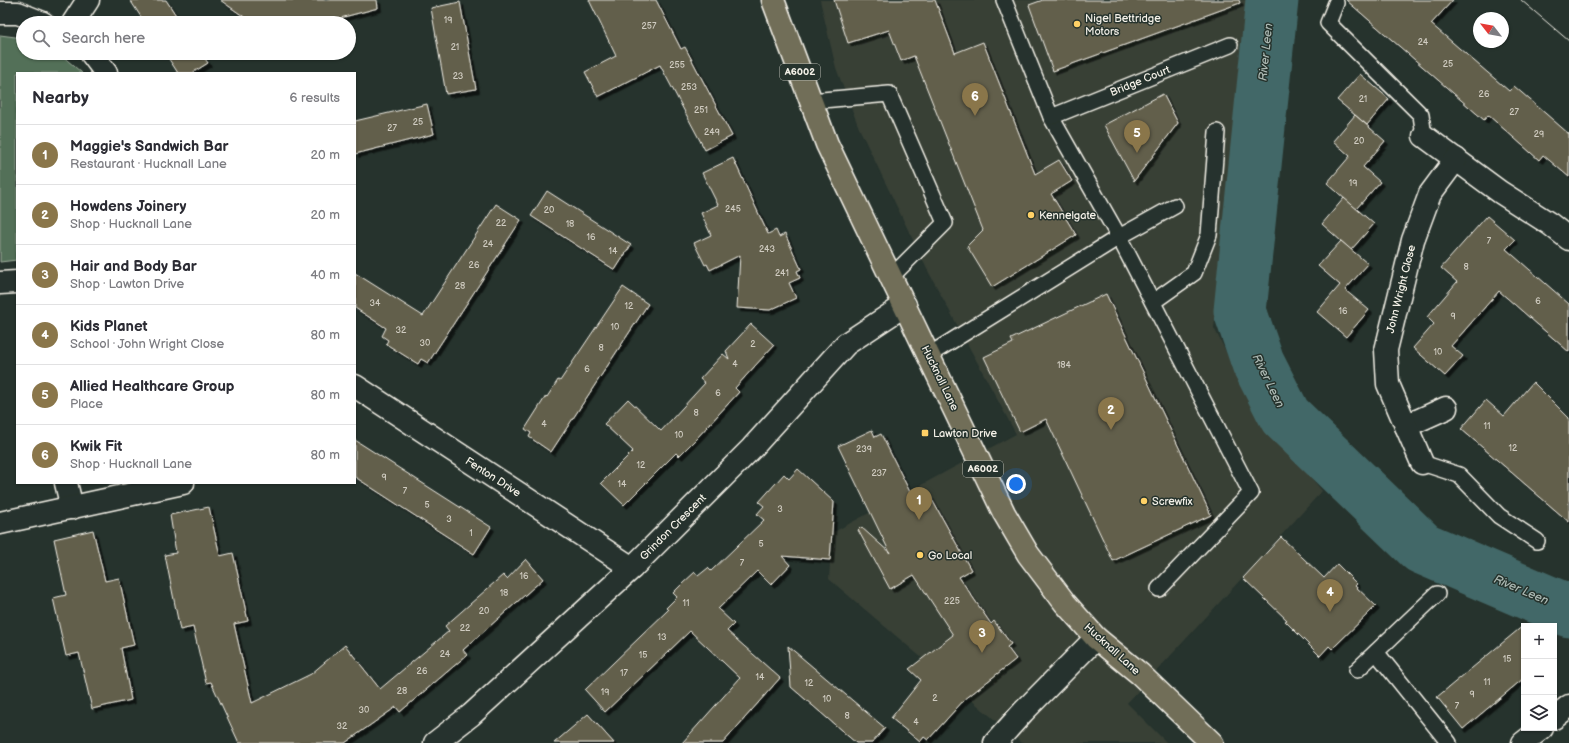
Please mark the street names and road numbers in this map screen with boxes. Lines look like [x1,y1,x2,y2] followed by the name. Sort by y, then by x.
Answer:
[1108,63,1173,99] street label: Bridge Court
[780,64,820,80] road number: A6002
[1384,243,1418,334] street label: John Wright Close
[919,343,962,413] street label: Hucknall Lane
[463,454,523,500] street label: Fenton Drive
[963,461,1003,477] road number: A6002
[637,491,709,563] street label: Grindon Crescent
[1081,621,1143,678] street label: Hucknall Lane

